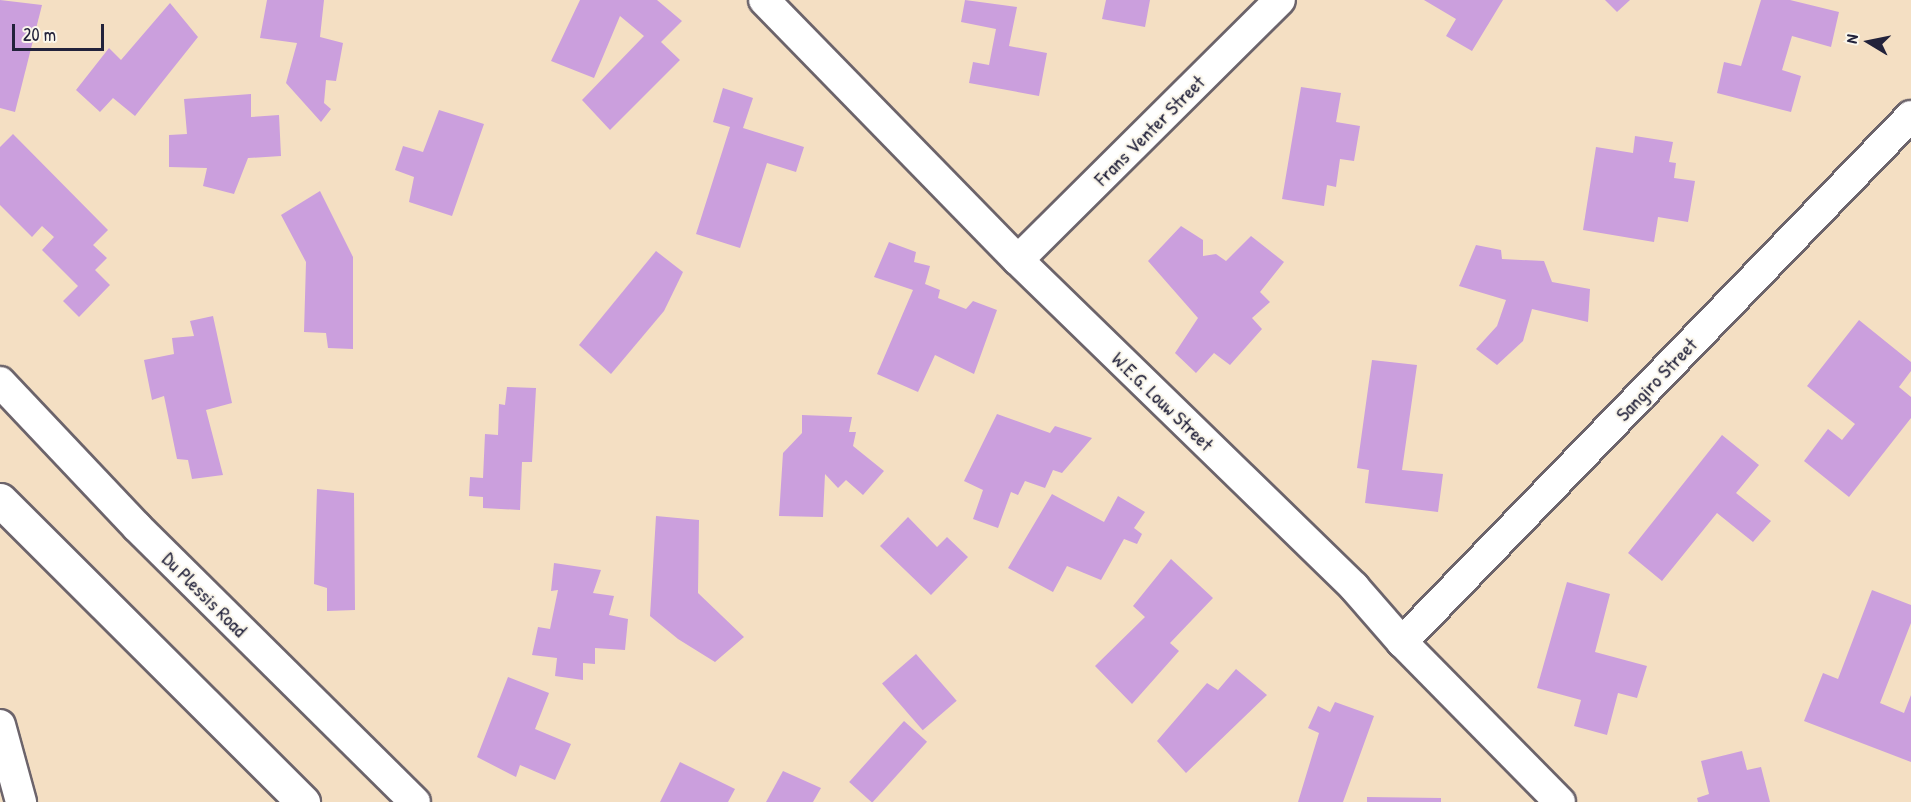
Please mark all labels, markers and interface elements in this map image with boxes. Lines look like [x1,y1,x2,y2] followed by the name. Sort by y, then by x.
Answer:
[15,12,106,50] scale bar
[1839,12,1899,72] north arrow
[23,22,56,47] text: 20 m
[1840,33,1863,45] text: N
[1089,70,1209,190] street label: Frans Venter Street
[1610,332,1702,426] street label: Sangiro Street
[1107,346,1219,456] street label: W.E.G. Louw Street
[158,547,252,641] street label: Du Plessis Road

